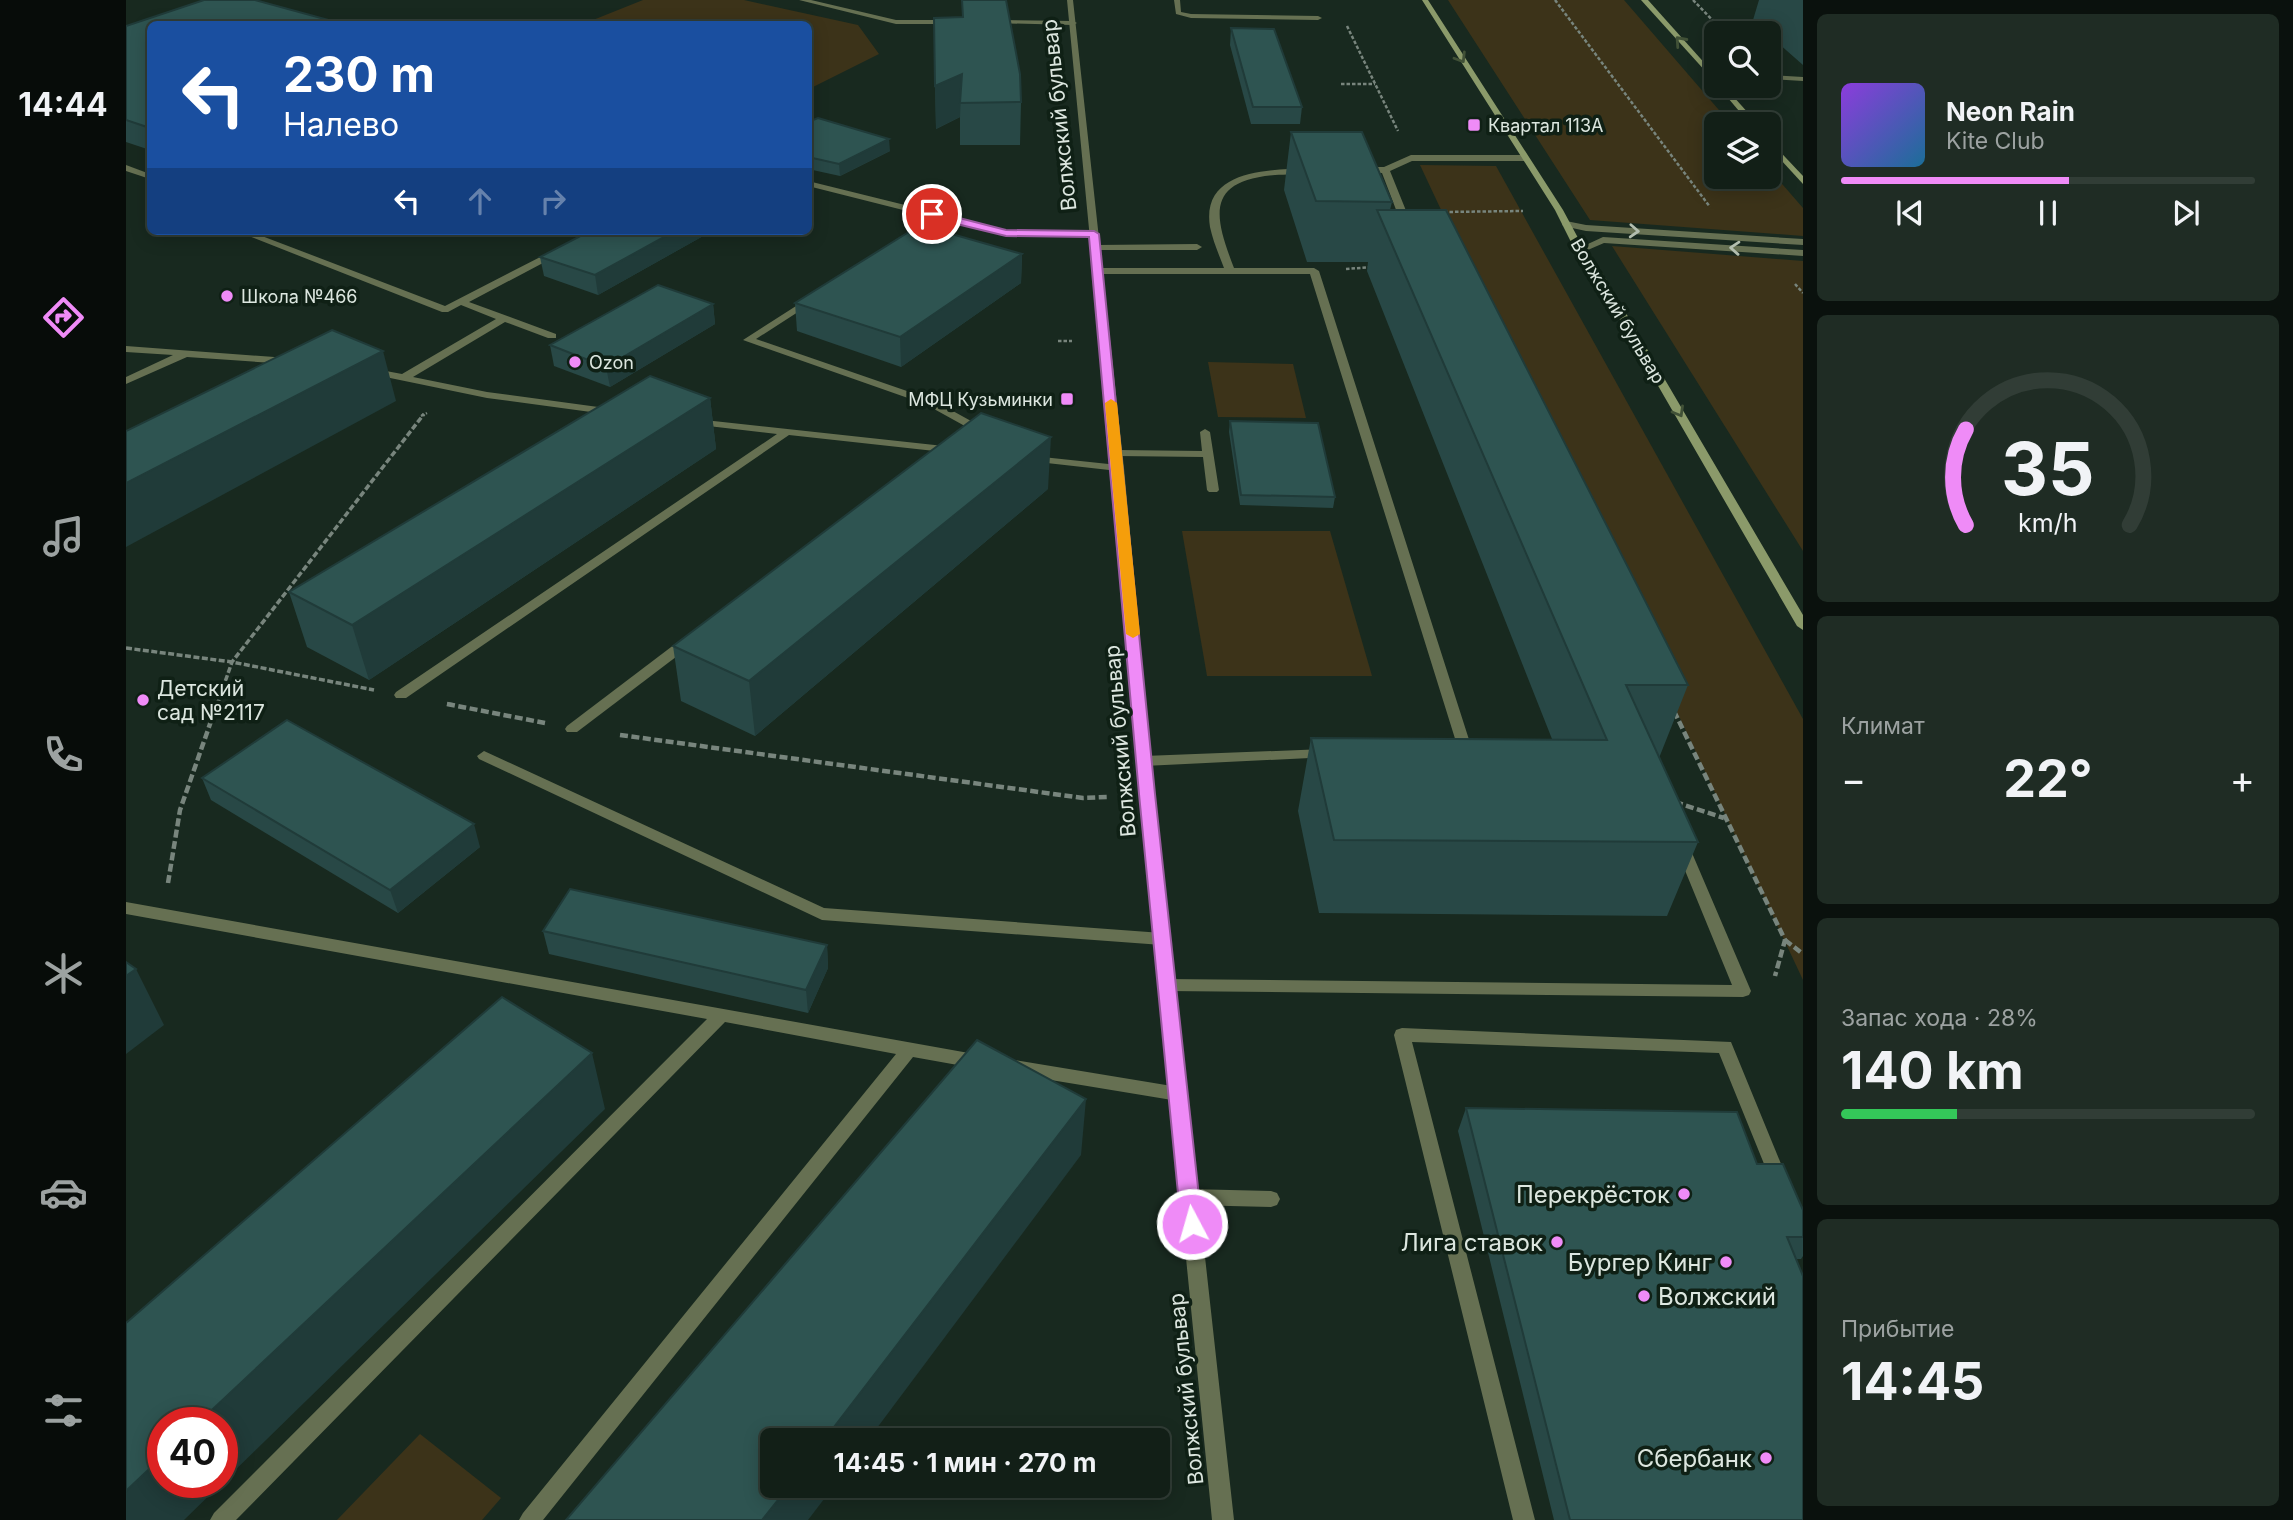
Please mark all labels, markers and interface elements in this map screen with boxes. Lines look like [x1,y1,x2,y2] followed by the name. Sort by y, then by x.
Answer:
[1036,18,1082,212] street label: Волжский бульвар
[1704,21,1781,189] map controls
[1704,21,1781,98] button: search
[1676,36,1688,49] one-way arrow
[283,45,435,104] text: 230 m
[168,49,259,140] icon: left
[1453,50,1466,63] one-way arrow
[18,85,108,124] text: 14:44
[1946,96,2075,127] text: Neon Rain
[283,105,399,144] text: Налево
[1704,112,1781,189] button: layers
[1488,115,1603,136] place label: Квартал 113А
[1466,117,1482,133] marker: Квартал 113А
[1946,127,2045,155] text: Kite Club
[388,182,426,220] icon: left
[461,182,499,220] icon: ahead
[534,182,572,220] icon: right
[902,184,962,244] pin
[1891,194,1929,232] icon: previous
[2029,194,2067,232] icon: pause
[2167,194,2205,232] icon: next
[913,195,951,233] icon: arrive
[1629,223,1640,238] one-way arrow
[1566,235,1670,387] street label: Волжский бульвар
[1729,241,1740,256] one-way arrow
[241,286,358,307] place label: Школа №466
[219,288,235,304] marker: Школа №466
[39,293,88,342] icon: directions
[589,352,634,373] place label: Ozon
[567,354,583,370] marker: Ozon
[908,389,1053,410] place label: МФЦ Кузьминки
[1059,391,1075,407] marker: МФЦ Кузьминки
[1670,405,1683,418] one-way arrow
[2001,424,2095,513] text: 35
[2018,508,2078,538] text: km/h
[39,512,88,561] icon: music
[1099,644,1141,838] street label: Волжский бульвар
[157,676,265,725] place label: Детский сад №2117
[135,692,151,708] marker: Детский сад №2117
[1841,712,1925,740] text: Климат
[39,730,88,779] icon: phone
[2003,747,2093,810] text: 22°
[1841,756,1866,802] text: −
[2230,756,2255,802] text: +
[39,949,88,998] icon: climate
[1841,1004,2038,1032] text: Запас хода · 28%
[1841,1039,2024,1102] text: 140 km
[39,1168,88,1217] icon: car
[1516,1180,1670,1209] place label: Перекрёсток
[1676,1186,1692,1202] marker: Перекрёсток
[1155,1187,1229,1261] position arrow
[1401,1228,1543,1257] place label: Лига ставок
[1549,1234,1565,1250] marker: Лига ставок
[1568,1248,1712,1277] place label: Бургер Кинг
[1718,1254,1734,1270] marker: Бургер Кинг
[1658,1282,1776,1311] place label: Волжский
[1636,1288,1652,1304] marker: Волжский
[1163,1292,1209,1486] street label: Волжский бульвар
[1841,1315,1954,1343] text: Прибытие
[1841,1350,1984,1413] text: 14:45
[39,1386,88,1435] icon: filters
[147,1407,238,1498] speed limit sign: 40
[1637,1444,1752,1473] place label: Сбербанк
[833,1447,1097,1478] text: 14:45 · 1 мин · 270 m
[1758,1450,1774,1466] marker: Сбербанк

